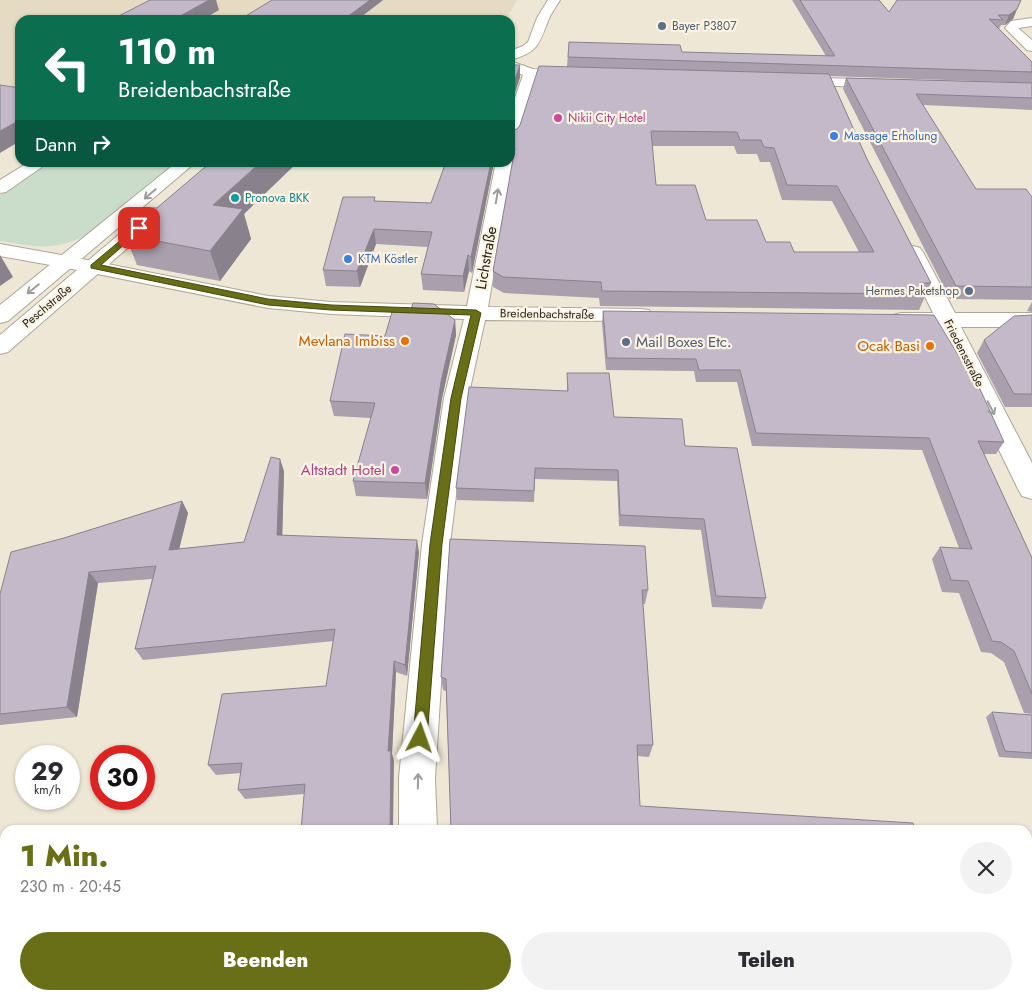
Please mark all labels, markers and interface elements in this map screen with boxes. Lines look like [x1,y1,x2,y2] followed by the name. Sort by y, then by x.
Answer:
[672,17,737,35] place label: Bayer P3807
[656,20,668,32] marker: Bayer P3807
[118,27,216,77] text: 110 m
[35,35,100,100] icon: left
[118,73,291,105] text: Breidenbachstraße
[568,109,646,127] place label: Nikii City Hotel
[552,112,564,124] marker: Nikii City Hotel
[844,127,937,145] place label: Massage Erholung
[87,130,115,158] icon: right
[828,130,840,142] marker: Massage Erholung
[35,131,77,158] text: Dann
[144,188,157,199] one-way arrow
[493,188,503,204] one-way arrow
[245,189,310,207] place label: Pronova BKK
[229,192,241,204] marker: Pronova BKK
[118,207,160,249] pin
[125,214,153,242] icon: arrive
[470,224,502,291] street label: Lichstraße
[358,250,419,268] place label: KTM Köstler
[342,253,354,265] marker: KTM Köstler
[18,280,76,332] street label: Peschstraße
[865,282,959,300] place label: Hermes Paketshop
[27,283,40,294] one-way arrow
[963,285,975,297] marker: Hermes Paketshop
[500,304,594,324] street label: Breidenbachstraße
[939,316,989,390] street label: Friedensstraße
[299,330,395,352] place label: Mevlana Imbiss
[636,331,731,353] place label: Mail Boxes Etc.
[399,335,411,347] marker: Mevlana Imbiss
[857,335,920,357] place label: Ocak Basi
[620,336,632,348] marker: Mail Boxes Etc.
[924,340,936,352] marker: Ocak Basi
[987,401,997,416] one-way arrow
[301,459,385,481] place label: Altstadt Hotel
[389,464,401,476] marker: Altstadt Hotel
[393,711,445,763] position arrow
[90,745,155,810] speed limit sign: 30
[31,753,64,789] text: 29
[413,774,422,790] one-way arrow
[34,781,61,799] text: km/h
[20,834,108,877] text: 1 Min.
[960,842,1012,894] button: close
[20,875,121,898] text: 230 m · 20:45
[20,932,511,990] button: Beenden
[521,932,1012,990] button: Teilen

